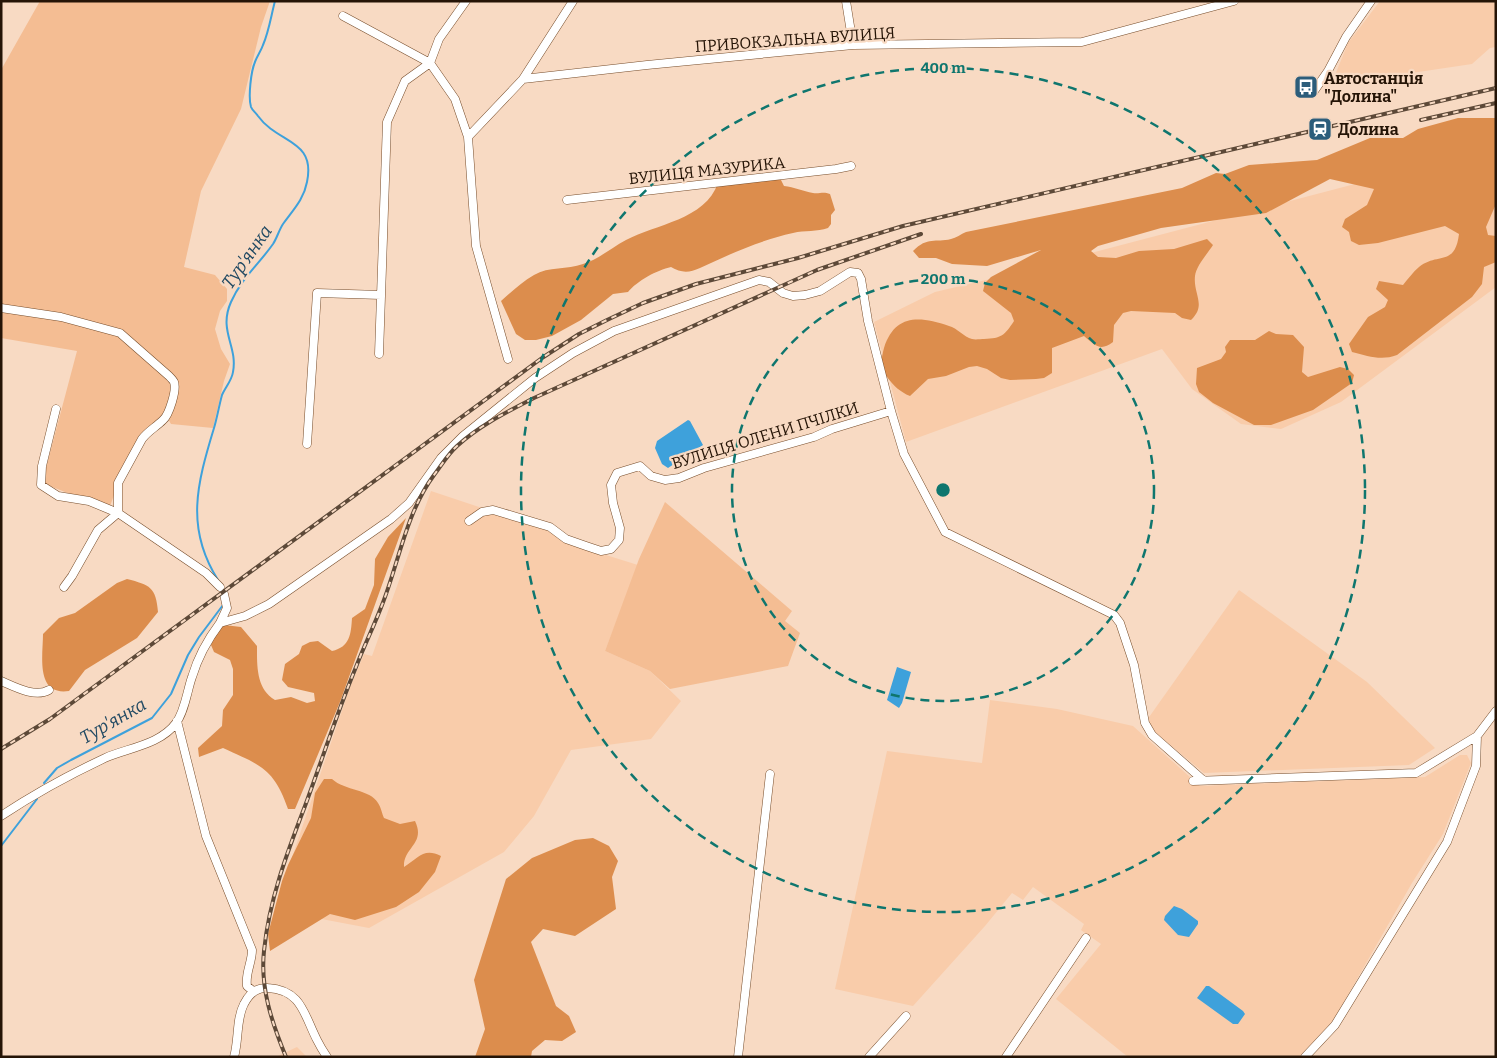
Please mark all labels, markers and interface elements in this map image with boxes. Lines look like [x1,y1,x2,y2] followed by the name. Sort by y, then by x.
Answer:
[694,23,896,56] street label: ПРИВОКЗАЛЬНА ВУЛИЦЯ
[920,59,966,77] text: 400 m
[1324,69,1423,106] place label: Автостанція "Долина"
[1293,74,1319,100] bus stop icon: Автостанція "Долина"
[1307,116,1333,142] station icon: Долина
[1338,120,1399,139] place label: Долина
[628,153,787,188] street label: ВУЛИЦЯ МАЗУРИКА
[217,221,277,293] water label: Тур'янка
[921,270,966,288] text: 200 m
[669,398,861,473] street label: ВУЛИЦЯ ОЛЕНИ ПЧІЛКИ
[934,481,952,499] centre of rings
[76,693,150,749] water label: Тур'янка

